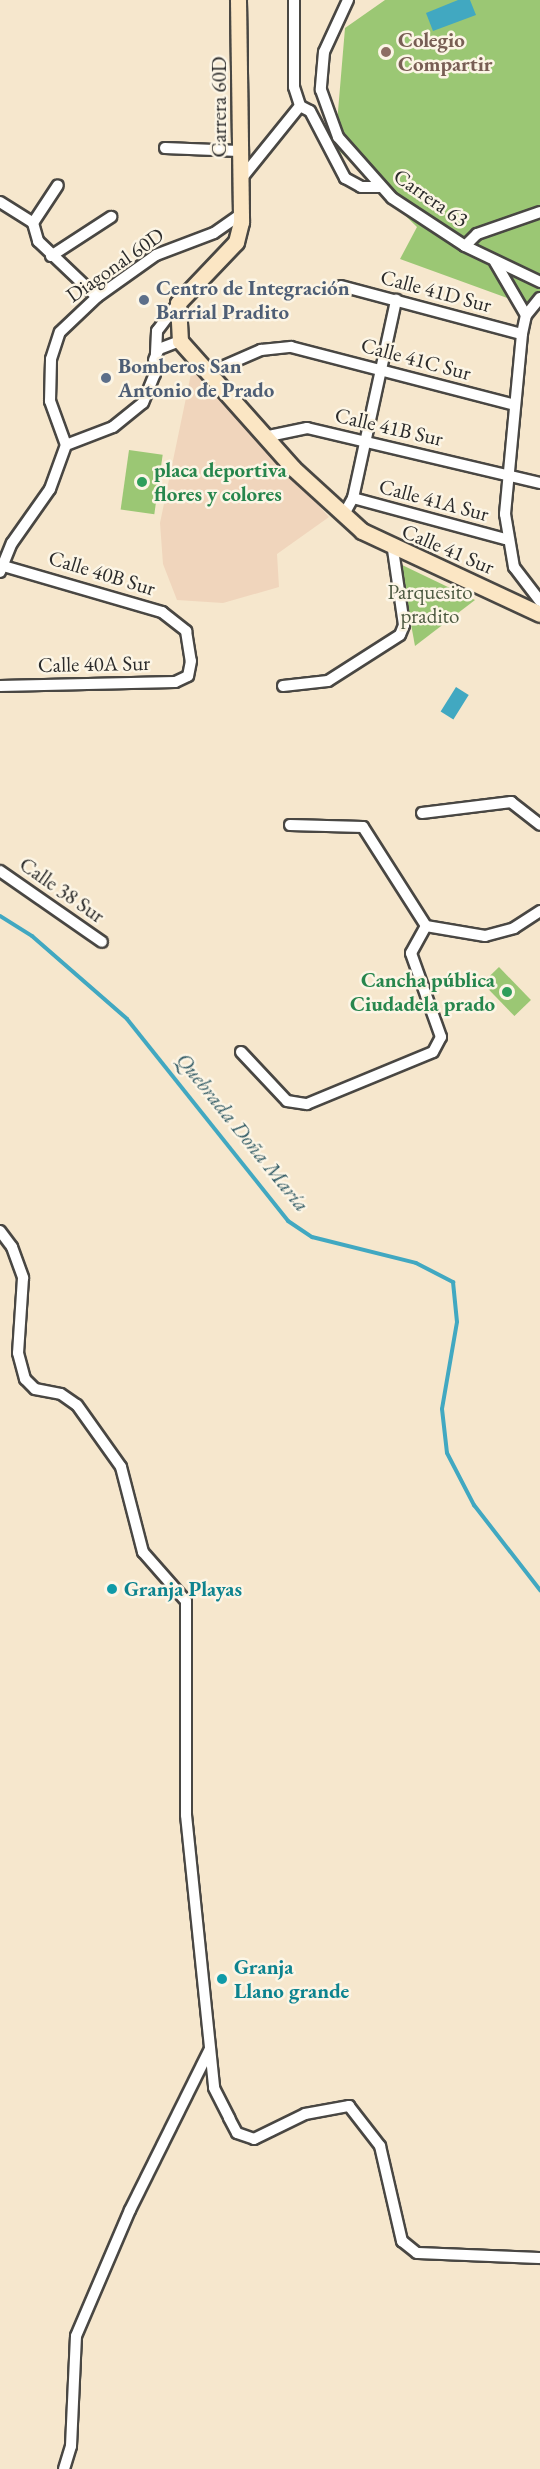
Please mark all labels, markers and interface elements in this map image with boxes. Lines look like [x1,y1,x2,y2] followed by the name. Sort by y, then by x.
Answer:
[398,27,493,77] place label: Colegio Compartir
[379,45,393,59] marker: Colegio Compartir
[206,56,232,158] street label: Carrera 60D
[389,163,473,233] street label: Carrera 63
[61,222,169,308] street label: Diagonal 60D
[378,264,494,318] street label: Calle 41D Sur
[156,275,350,325] place label: Centro de Integración Barrial Pradito
[137,293,151,307] marker: Centro de Integración Barrial Pradito
[358,332,474,386] street label: Calle 41C Sur
[118,353,274,403] place label: Bomberos San Antonio de Prado
[99,371,113,385] marker: Bomberos San Antonio de Prado
[332,402,446,452] street label: Calle 41B Sur
[154,457,287,507] place label: placa deportiva flores y colores
[376,473,492,527] street label: Calle 41A Sur
[135,475,149,489] marker: placa deportiva flores y colores
[398,518,498,580] street label: Calle 41 Sur
[46,545,158,601] street label: Calle 40B Sur
[387,579,473,629] park label: Parquesito pradito
[38,650,150,678] street label: Calle 40A Sur
[15,852,109,928] street label: Calle 38 Sur
[350,967,495,1017] place label: Cancha pública Ciudadela prado
[500,985,514,999] marker: Cancha pública Ciudadela prado
[171,1047,315,1217] water label: Quebrada Doña María
[124,1576,242,1602] place label: Granja Playas
[105,1582,119,1596] marker: Granja Playas
[234,1954,349,2004] place label: Granja Llano grande
[215,1972,229,1986] marker: Granja Llano grande

